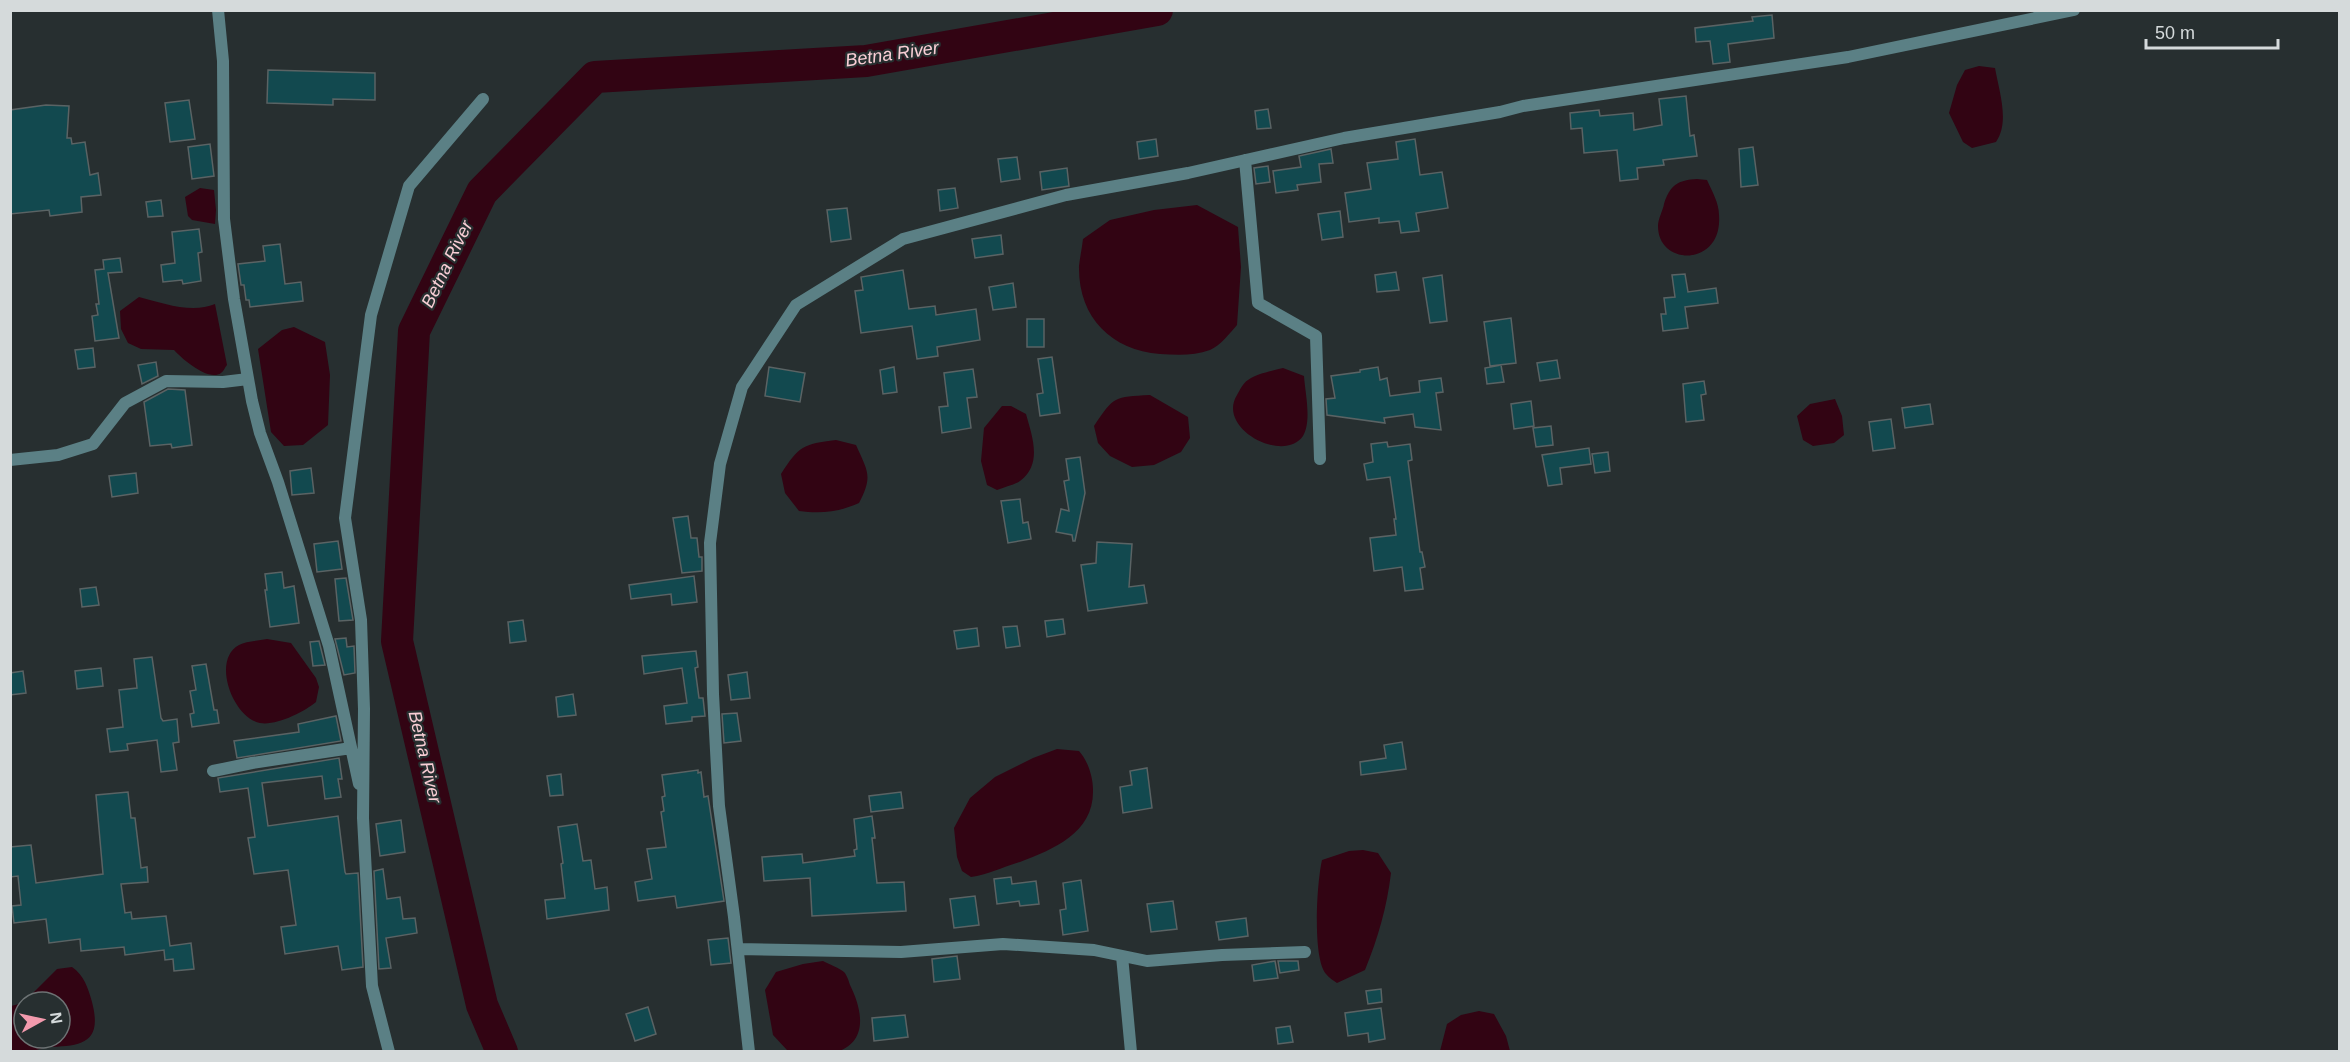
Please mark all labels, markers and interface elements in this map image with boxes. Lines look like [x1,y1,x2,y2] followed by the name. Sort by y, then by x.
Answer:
[2146,12,2278,50] scale bar
[2155,23,2195,43] text: 50 m
[844,37,941,70] water label: Betna River
[417,216,477,311] water label: Betna River
[405,709,446,806] water label: Betna River
[12,990,72,1050] north arrow
[47,1011,66,1025] text: N

